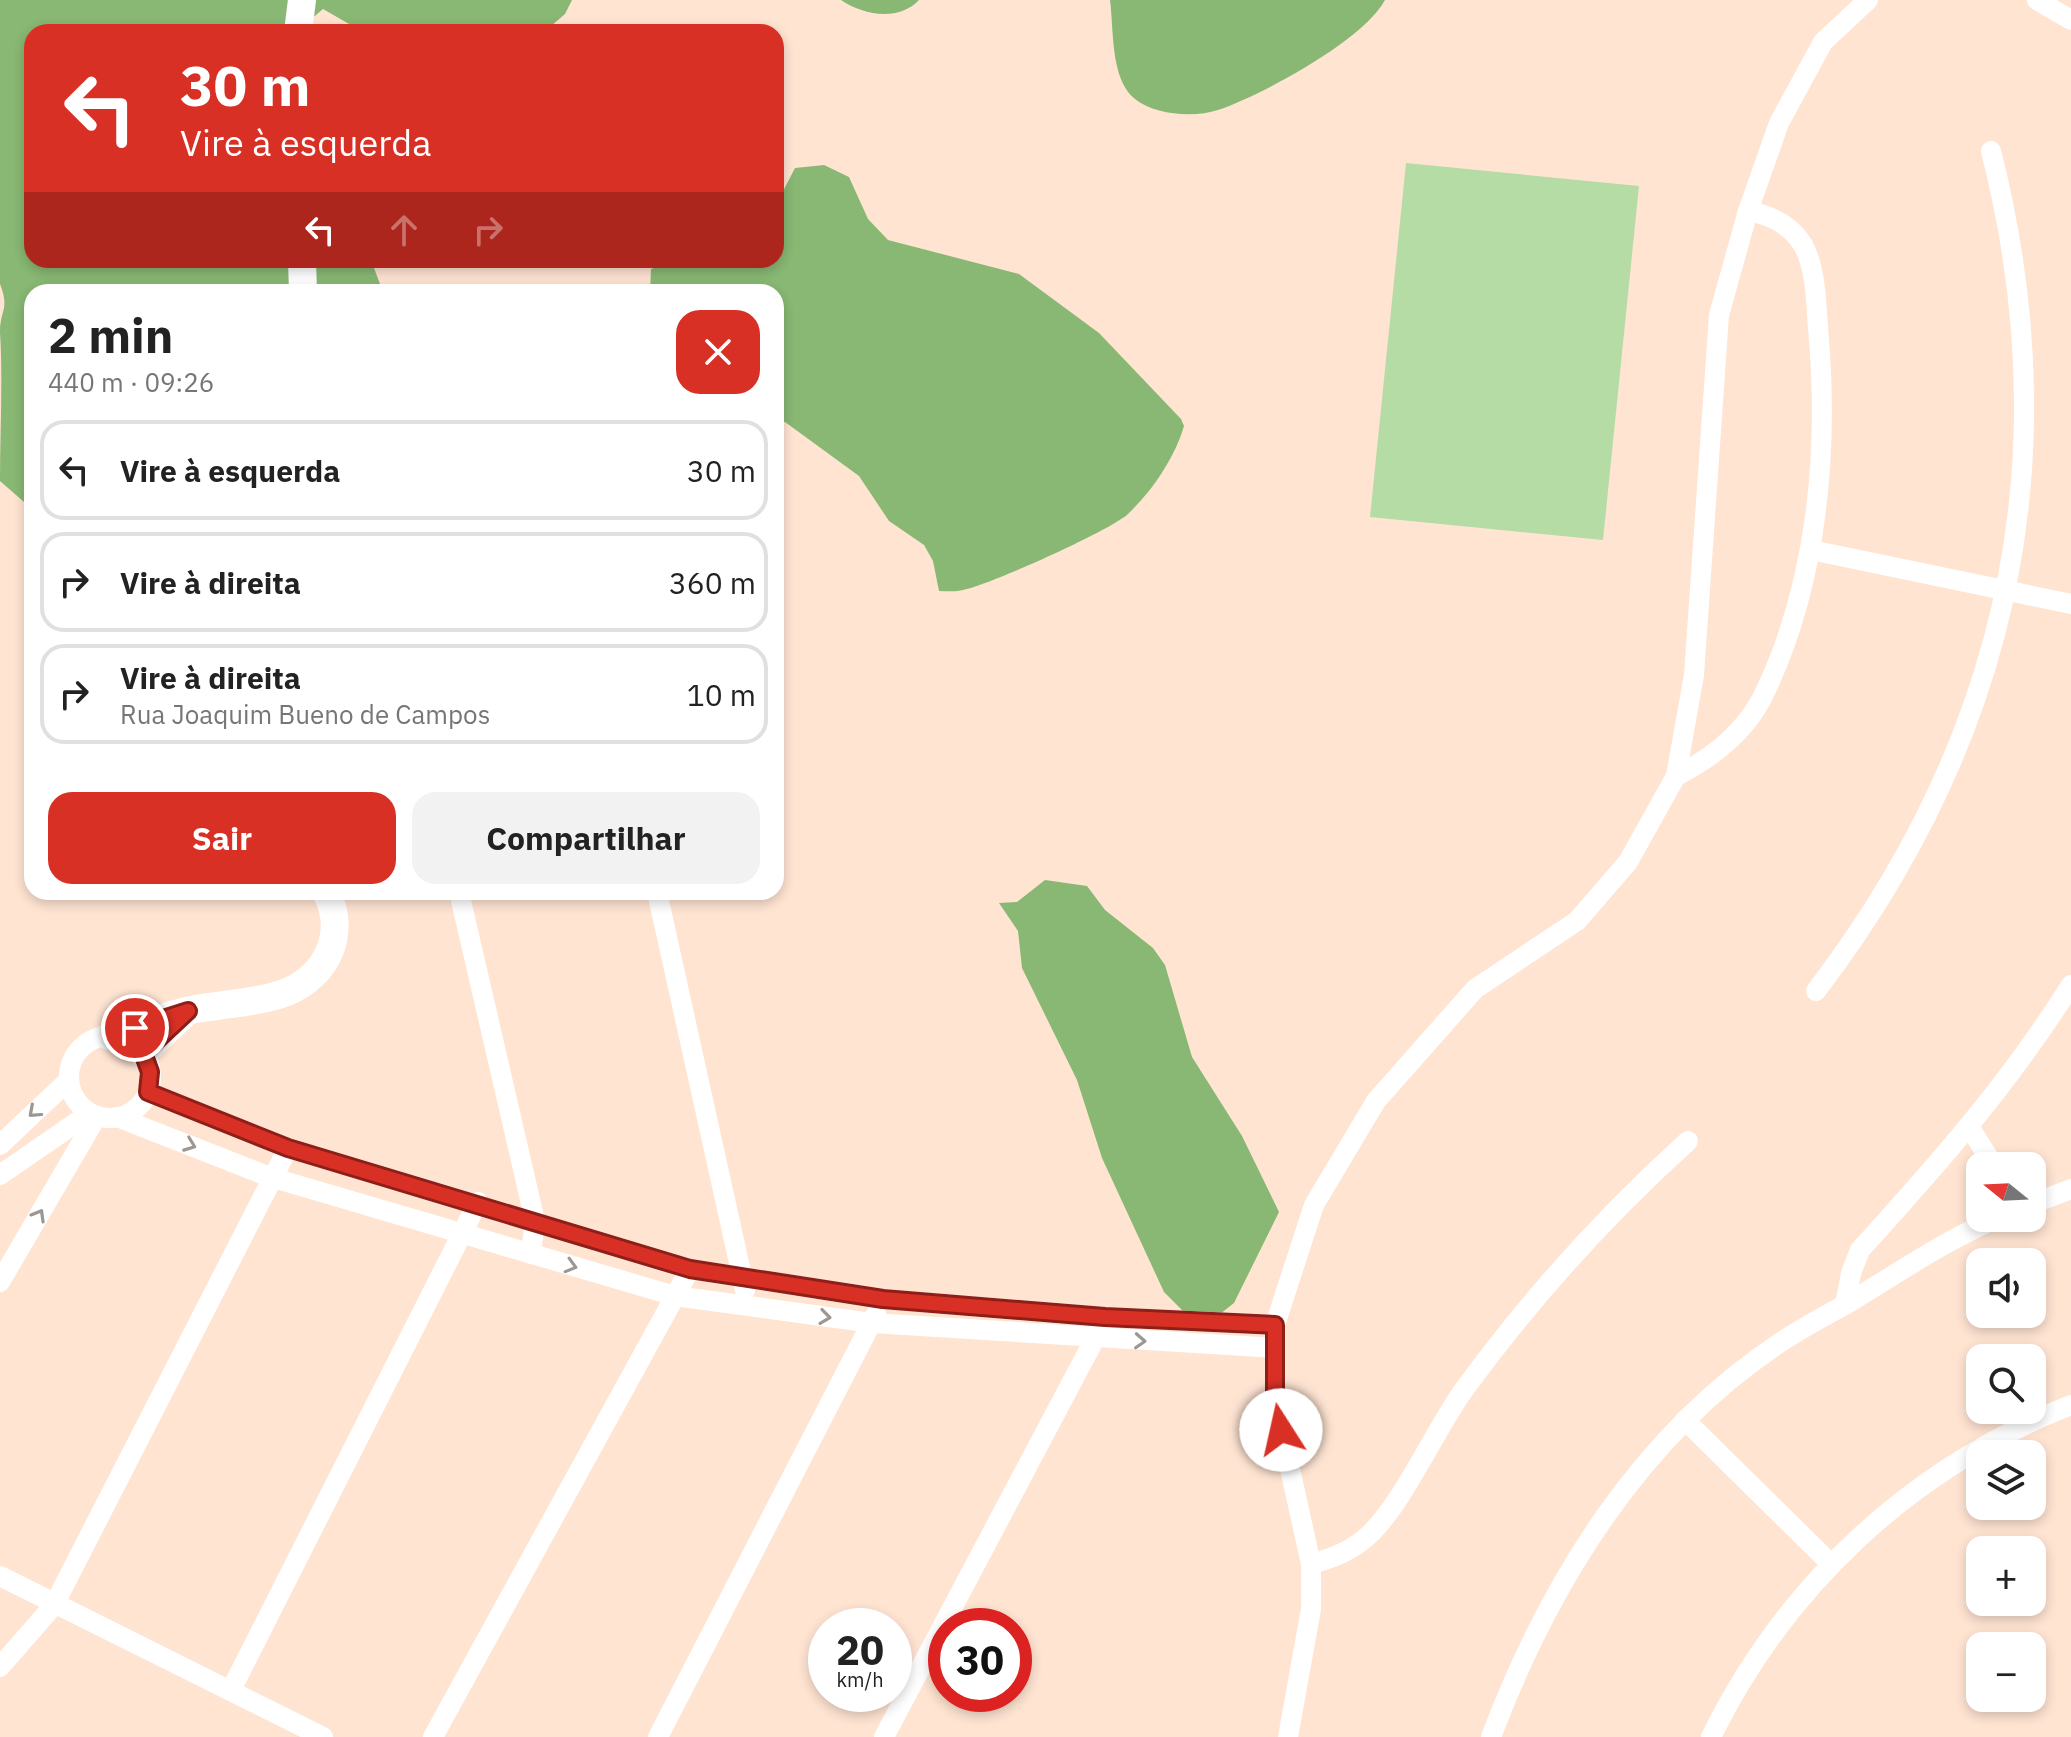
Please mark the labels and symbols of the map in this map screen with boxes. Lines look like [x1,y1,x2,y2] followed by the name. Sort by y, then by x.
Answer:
[101,994,169,1062] pin
[28,1102,43,1116] one-way arrow
[182,1136,196,1152] one-way arrow
[1966,1152,2046,1232] north arrow
[29,1209,45,1224] one-way arrow
[564,1257,577,1273] one-way arrow
[819,1308,832,1325] one-way arrow
[1134,1332,1147,1349] one-way arrow
[1239,1388,1323,1472] position arrow
[928,1608,1032,1712] speed limit sign: 30

